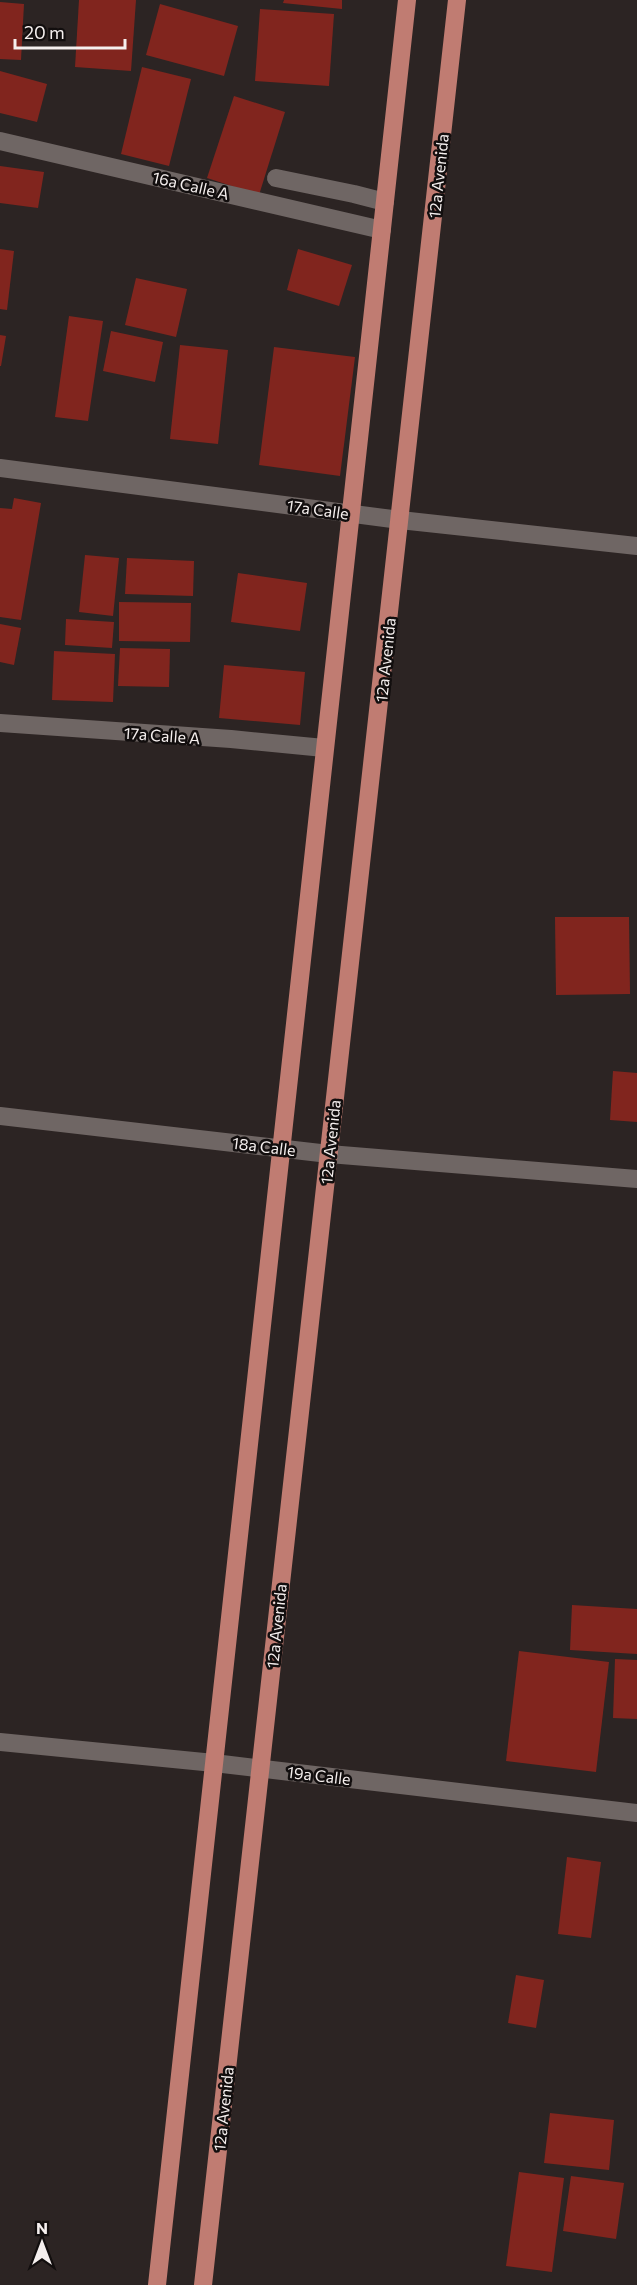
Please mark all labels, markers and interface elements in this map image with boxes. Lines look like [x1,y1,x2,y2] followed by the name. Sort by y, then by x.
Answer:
[15,12,124,50] scale bar
[24,21,65,43] text: 20 m
[424,133,452,219] street label: 12a Avenida
[151,167,231,203] street label: 16a Calle A
[286,495,350,523] street label: 17a Calle
[371,617,399,703] street label: 12a Avenida
[123,723,201,747] street label: 17a Calle A
[316,1099,344,1185] street label: 12a Avenida
[231,1133,297,1159] street label: 18a Calle
[262,1583,290,1669] street label: 12a Avenida
[286,1762,352,1788] street label: 19a Calle
[209,2066,237,2152] street label: 12a Avenida
[12,2213,72,2273] north arrow
[36,2218,48,2237] text: N

